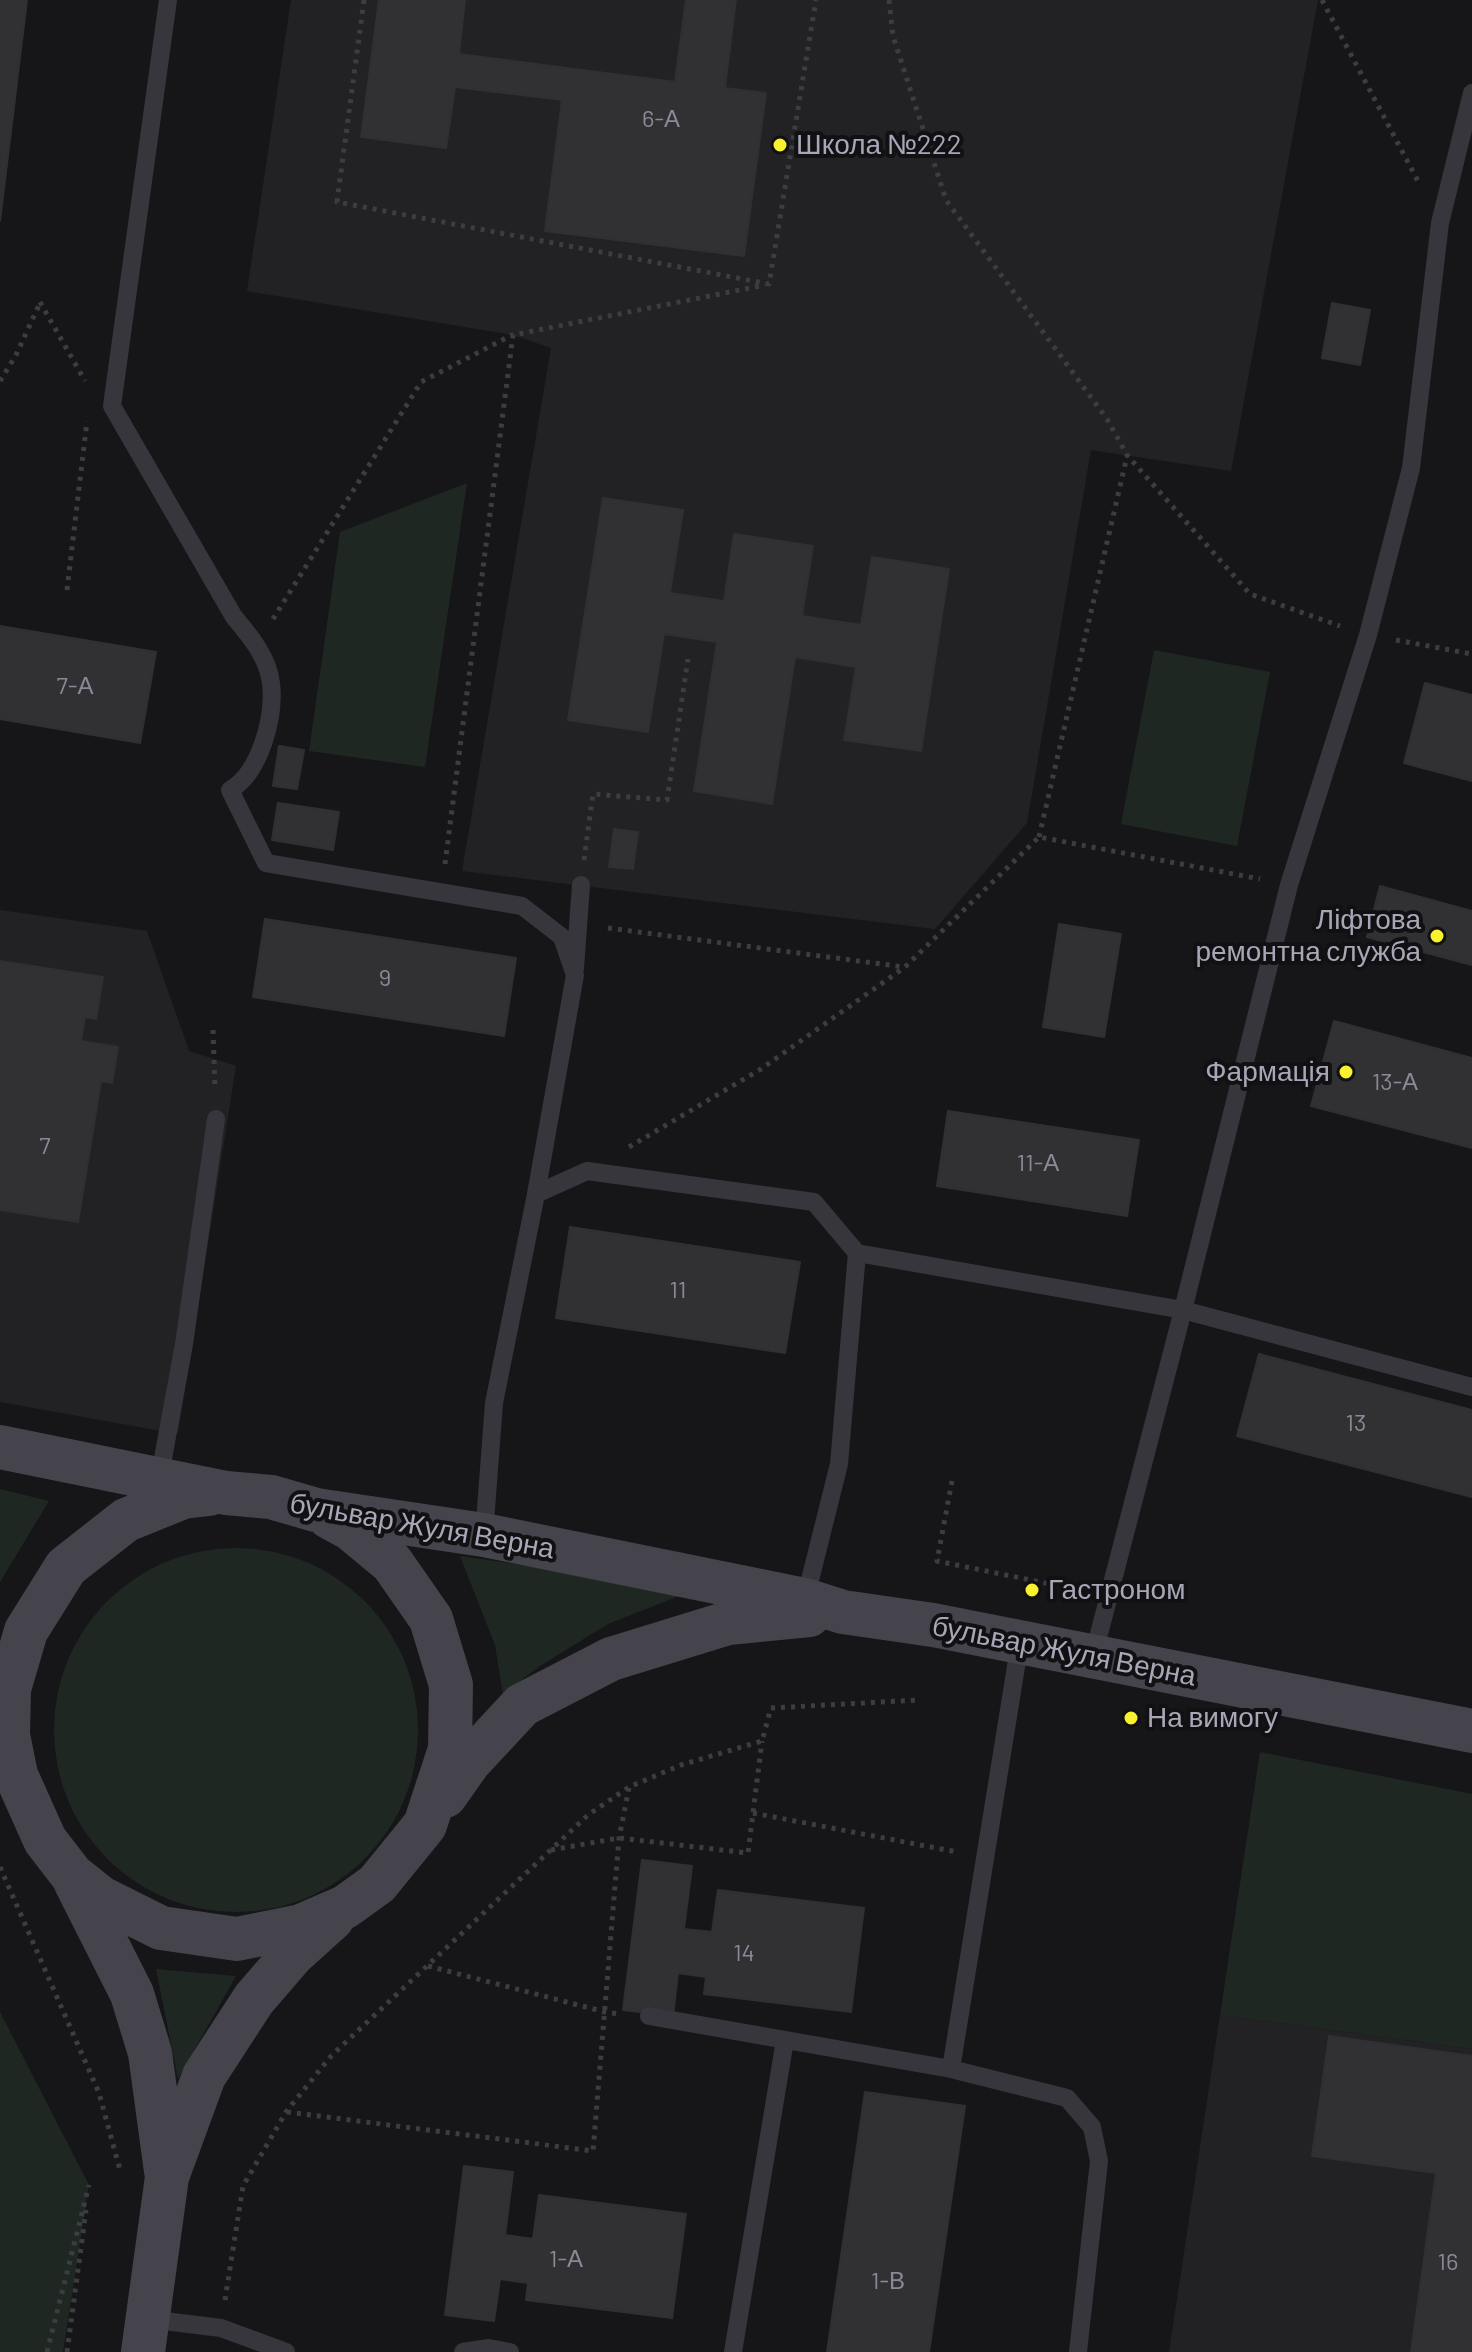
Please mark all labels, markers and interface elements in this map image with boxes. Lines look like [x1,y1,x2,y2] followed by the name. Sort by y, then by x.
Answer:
[642,105,680,133] house number: 6-А
[796,128,962,162] place label: Школа №222
[771,136,789,154] marker: Школа №222
[57,672,93,700] house number: 7-А
[1195,903,1421,969] place label: Ліфтова ремонтна служба
[1428,927,1446,945] marker: Ліфтова ремонтна служба
[379,964,391,992] house number: 9
[1205,1055,1330,1089] place label: Фармація
[1337,1063,1355,1081] marker: Фармація
[1372,1068,1418,1096] house number: 13-А
[39,1132,51,1160] house number: 7
[1017,1149,1059,1177] house number: 11-А
[670,1276,686,1304] house number: 11
[1346,1409,1366,1437] house number: 13
[287,1486,557,1566] street label: бульвар Жуля Верна
[1048,1573,1185,1607] place label: Гастроном
[1023,1581,1041,1599] marker: Гастроном
[929,1609,1199,1693] street label: бульвар Жуля Верна
[1147,1701,1278,1735] place label: На вимогу
[1122,1709,1140,1727] marker: На вимогу
[733,1939,755,1967] house number: 14
[549,2245,583,2273] house number: 1-А
[1438,2248,1458,2276] house number: 16
[871,2267,905,2295] house number: 1-В

